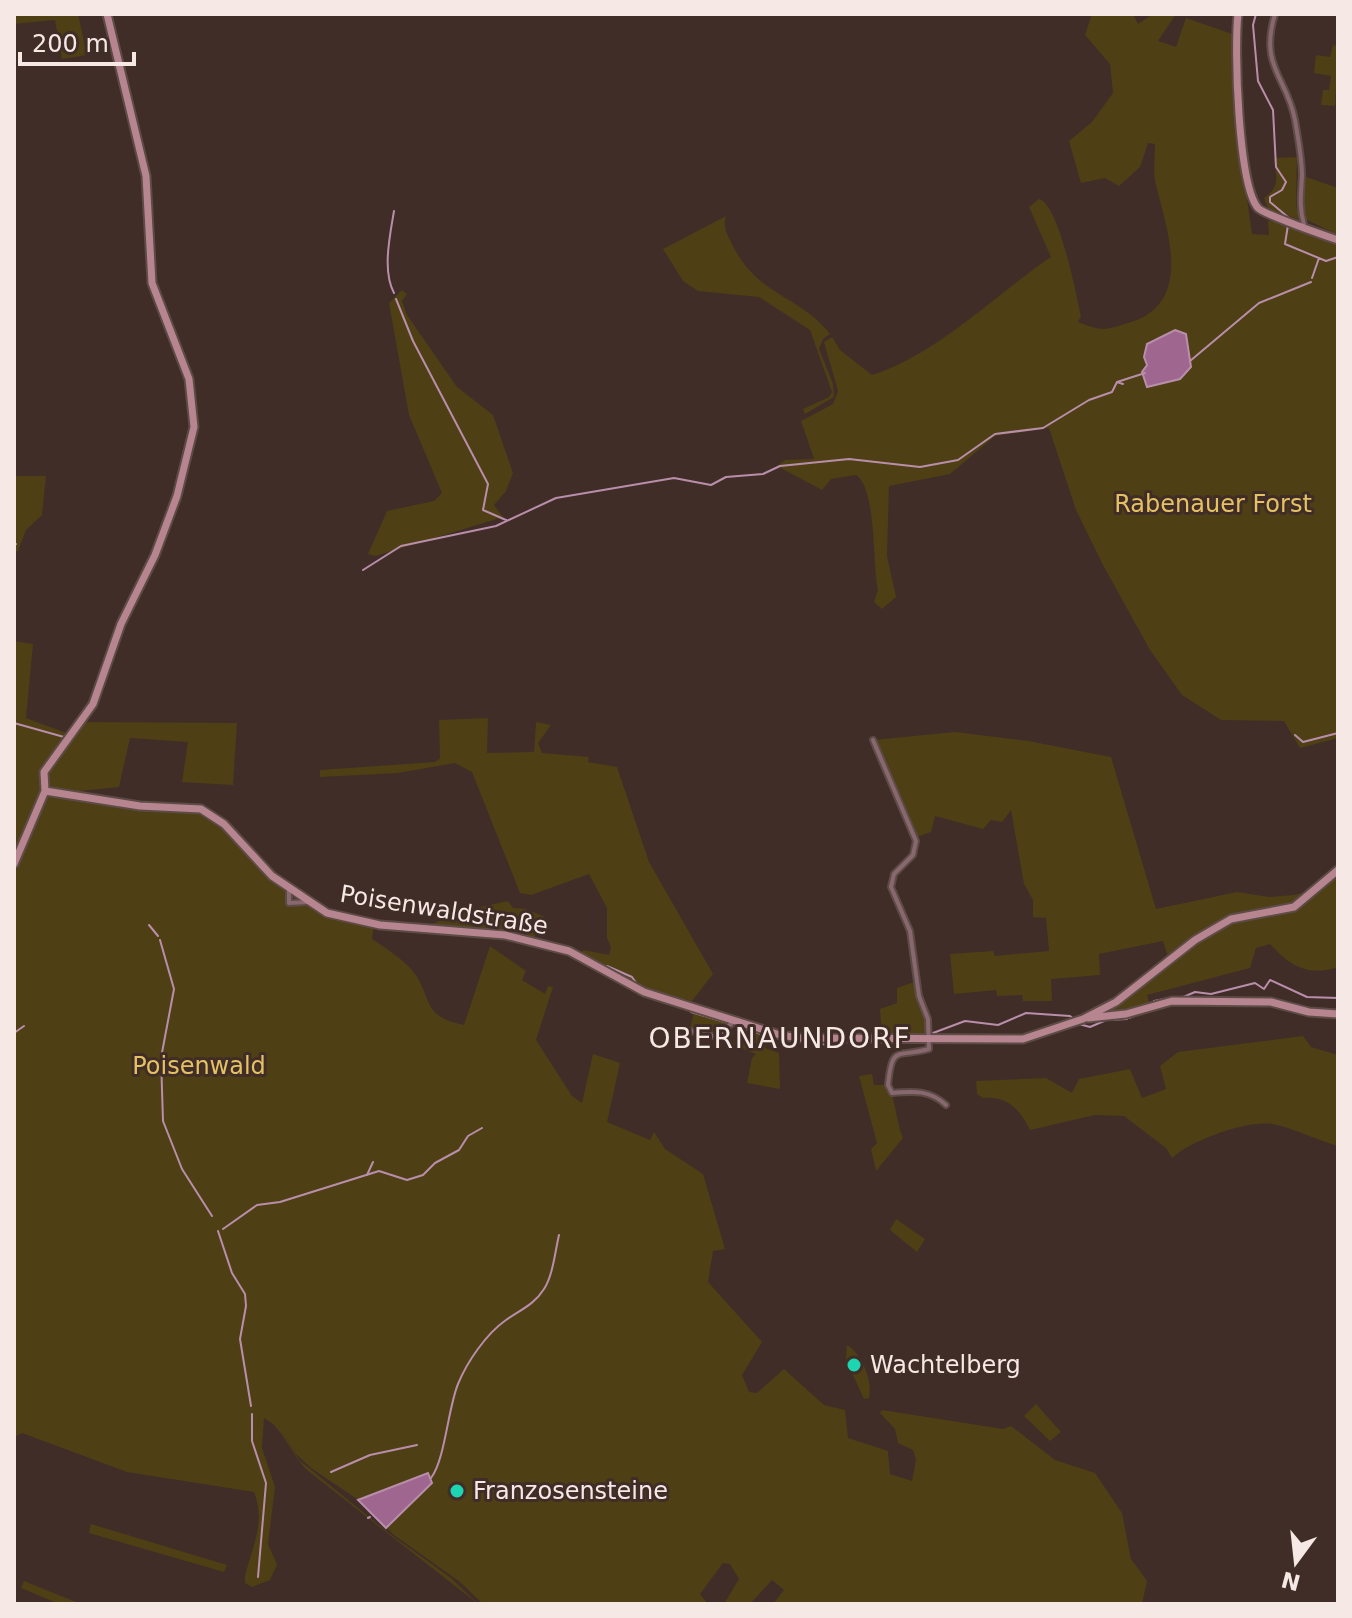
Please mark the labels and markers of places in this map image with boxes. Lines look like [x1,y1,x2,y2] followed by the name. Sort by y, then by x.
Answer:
[870,1351,1021,1379] place label: Wachtelberg
[845,1356,863,1374] marker: Wachtelberg
[473,1477,668,1505] place label: Franzosensteine
[448,1482,466,1500] marker: Franzosensteine

